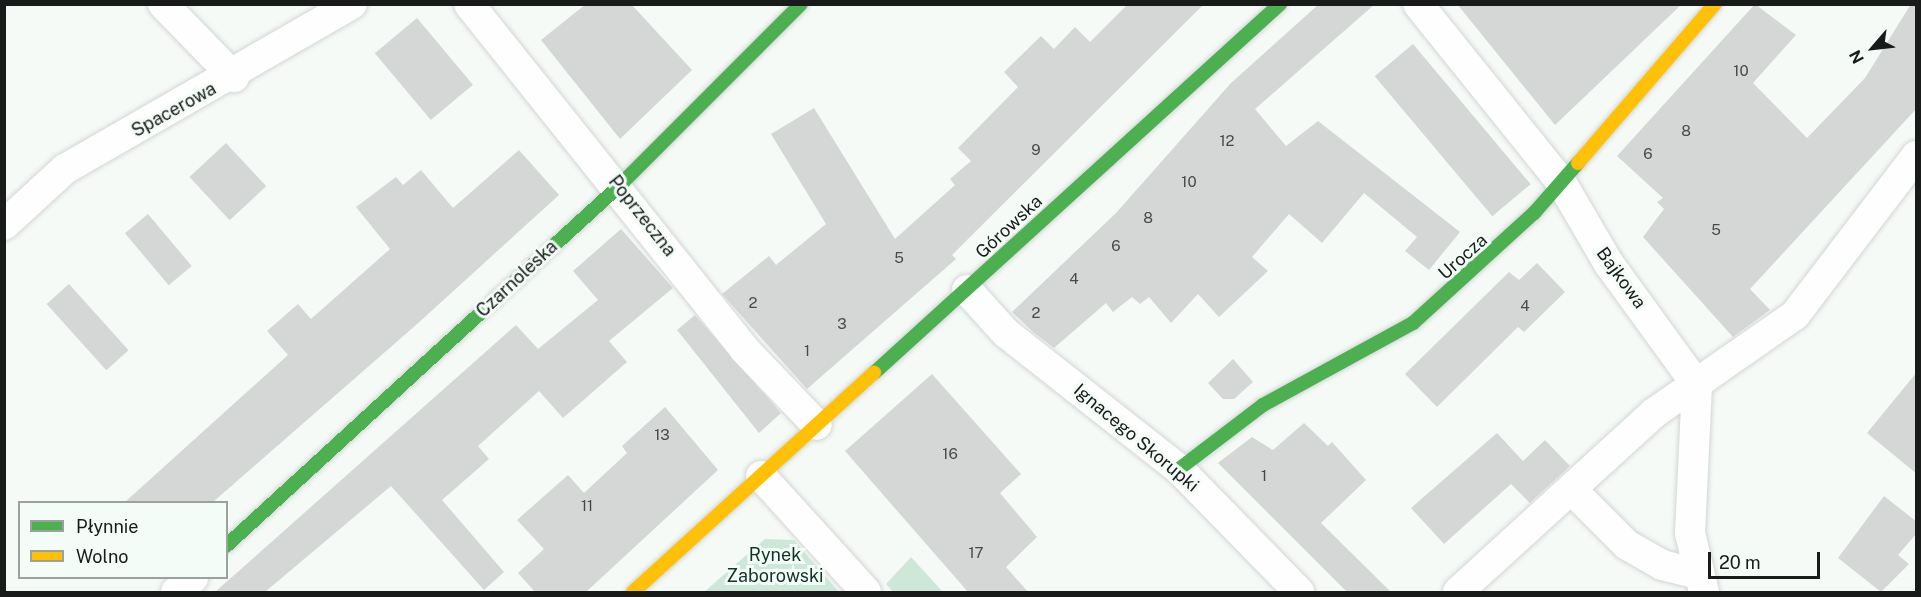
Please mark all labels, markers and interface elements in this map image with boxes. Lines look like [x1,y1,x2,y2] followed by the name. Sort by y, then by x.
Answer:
[1843,18,1903,78] north arrow
[1845,47,1868,67] text: N
[1733,62,1749,80] house number: 10
[128,78,220,142] street label: Spacerowa
[1681,122,1691,140] house number: 8
[1219,132,1235,150] house number: 12
[1031,141,1041,159] house number: 9
[1643,145,1653,163] house number: 6
[604,171,680,261] street label: Poprzeczna
[1181,173,1197,191] house number: 10
[971,191,1047,263] street label: Górowska
[1143,209,1153,227] house number: 8
[1711,221,1721,239] house number: 5
[1434,230,1492,284] street label: Urocza
[472,236,562,322] street label: Czarnoleska
[1111,237,1121,255] house number: 6
[1592,243,1650,313] street label: Bajkowa
[894,249,904,267] house number: 5
[1069,270,1079,288] house number: 4
[749,294,757,312] house number: 2
[1520,297,1530,315] house number: 4
[1032,304,1040,322] house number: 2
[837,315,847,333] house number: 3
[804,342,810,360] house number: 1
[1069,379,1203,497] street label: Ignacego Skorupki
[654,426,670,444] house number: 13
[942,445,958,463] house number: 16
[1261,467,1267,485] house number: 1
[581,497,593,515] house number: 11
[18,501,228,579] legend
[76,516,139,537] text: Płynnie
[1711,540,1824,578] scale bar
[968,544,984,562] house number: 17
[727,545,823,588] park label: Rynek Zaborowski
[76,546,128,567] text: Wolno
[1719,552,1761,573] text: 20 m

